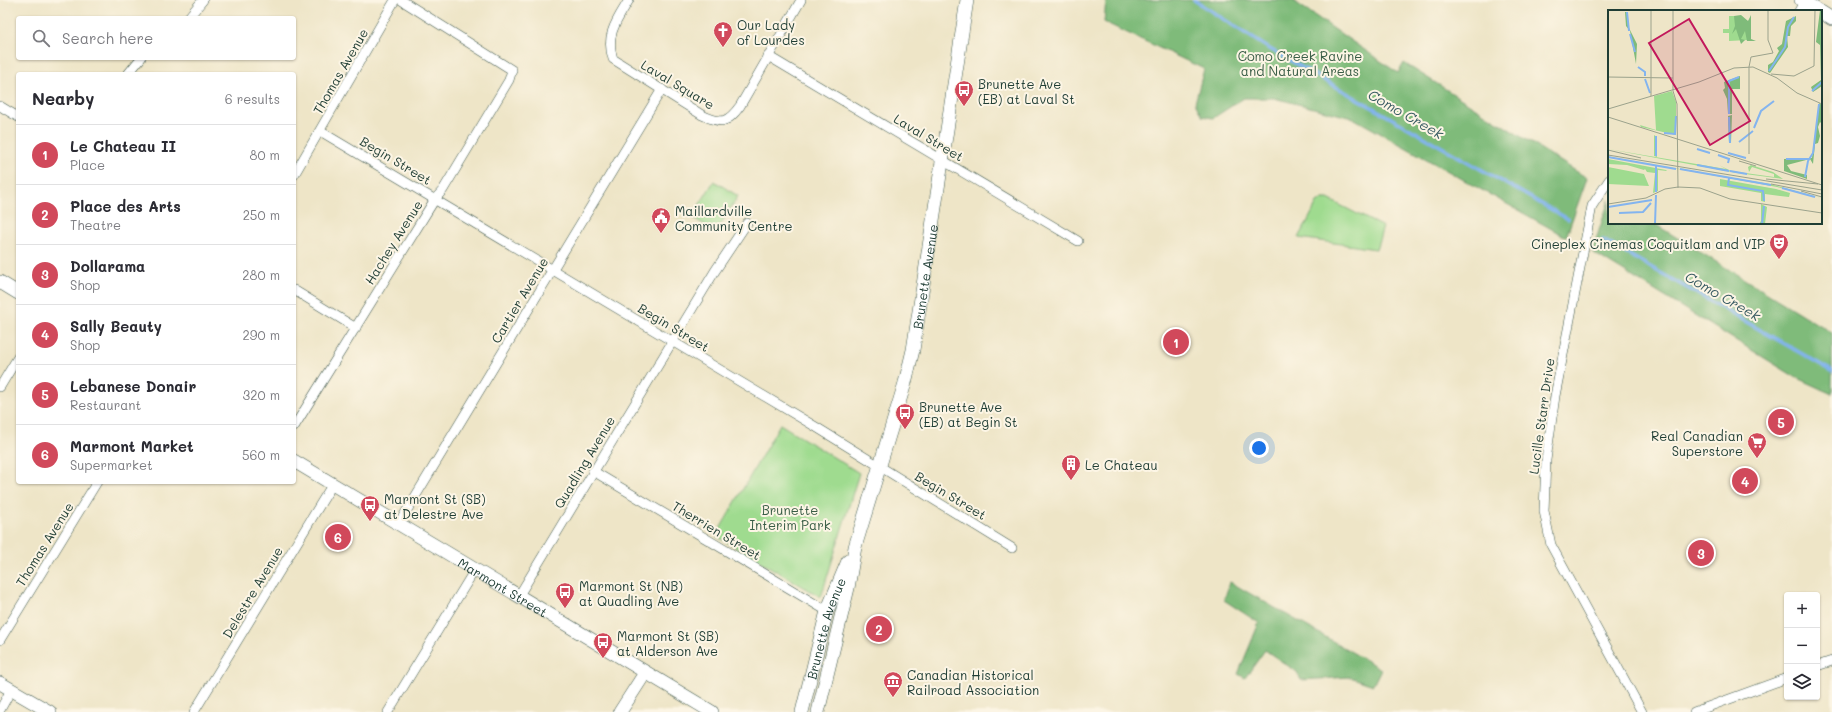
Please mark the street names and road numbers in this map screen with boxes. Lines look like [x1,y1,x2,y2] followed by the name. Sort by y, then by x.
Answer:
[309,25,371,117] street label: Thomas Avenue
[638,55,718,113] street label: Laval Square
[891,109,967,165] street label: Laval Street
[357,132,435,188] street label: Begin Street
[360,197,426,287] street label: Hachey Avenue
[908,223,941,330] street label: Brunette Avenue
[487,254,551,346] street label: Cartier Avenue
[635,299,713,355] street label: Begin Street
[1524,357,1558,475] street label: Lucille Starr Drive
[550,413,618,511] street label: Quadling Avenue
[912,467,990,523] street label: Begin Street
[670,497,765,563] street label: Therrien Street
[11,499,77,589] street label: Thomas Avenue
[218,543,286,641] street label: Delestre Avenue
[455,553,551,620] street label: Marmont Street
[802,575,849,681] street label: Brunette Avenue

